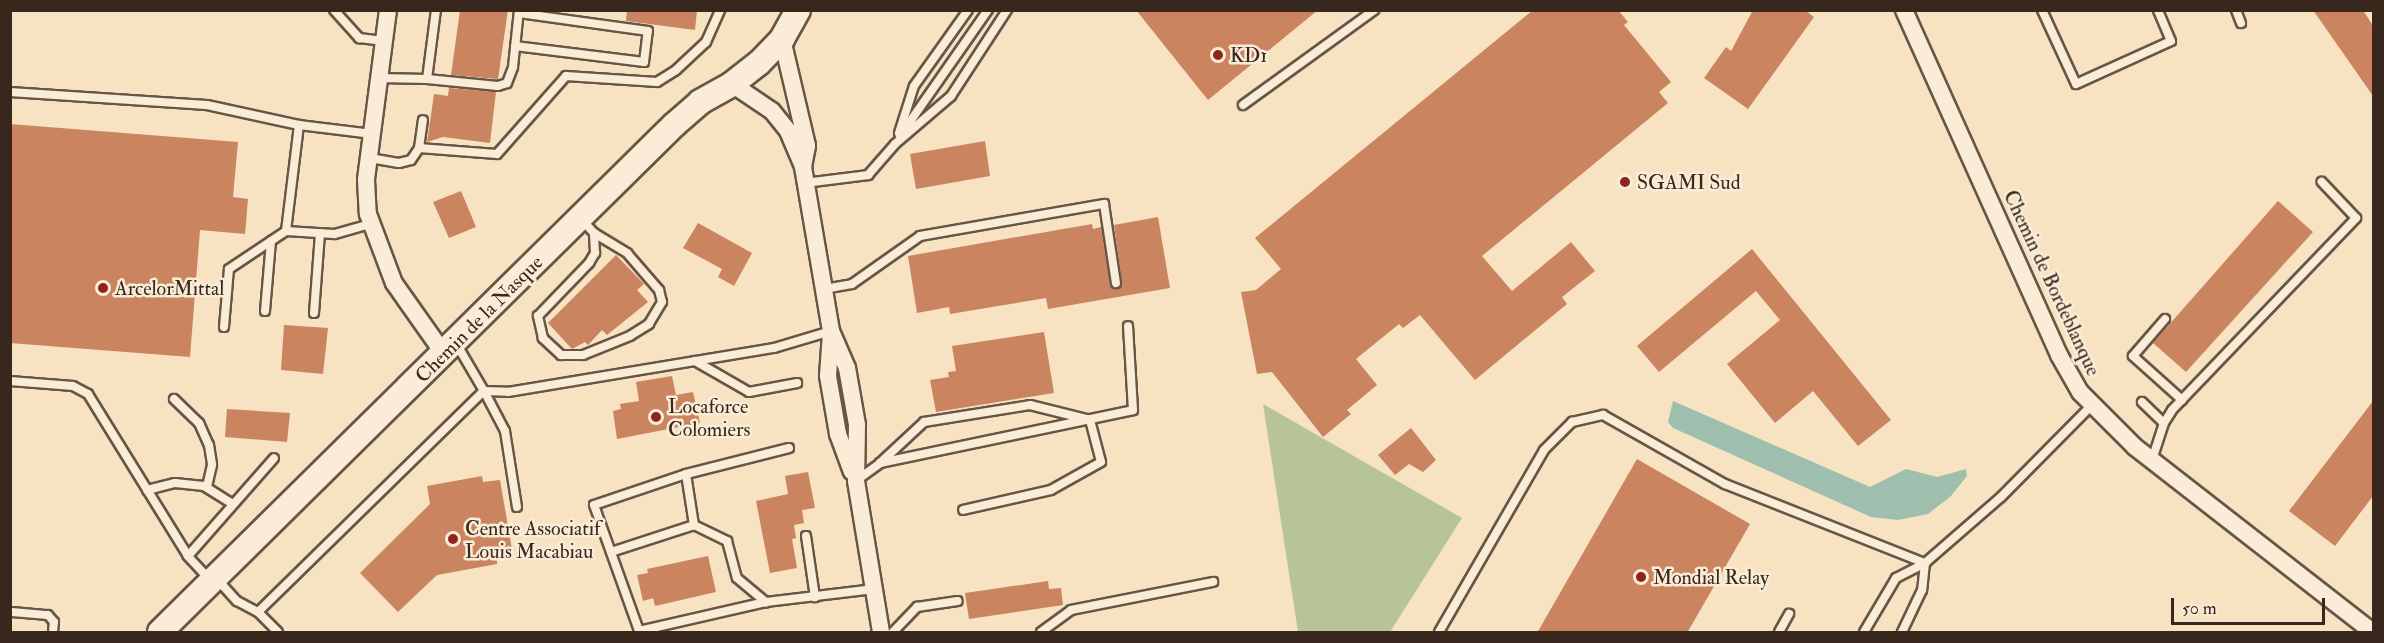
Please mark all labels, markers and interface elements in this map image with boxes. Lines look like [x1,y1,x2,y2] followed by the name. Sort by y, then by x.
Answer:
[1230,43,1267,67] place label: KD1
[1211,48,1225,62] marker: KD1
[1637,170,1740,194] place label: SGAMI Sud
[1618,175,1632,189] marker: SGAMI Sud
[1998,186,2106,380] street label: Chemin de Bordeblanque
[410,250,548,388] street label: Chemin de la Nasque
[115,276,224,300] place label: ArcelorMittal
[96,281,110,295] marker: ArcelorMittal
[668,394,750,441] place label: Locaforce Colomiers
[649,410,663,424] marker: Locaforce Colomiers
[465,516,601,563] place label: Centre Associatif Louis Macabiau
[446,532,460,546] marker: Centre Associatif Louis Macabiau
[1653,565,1769,589] place label: Mondial Relay
[1634,570,1648,584] marker: Mondial Relay
[2174,586,2328,624] scale bar
[2182,597,2217,620] text: 50 m

